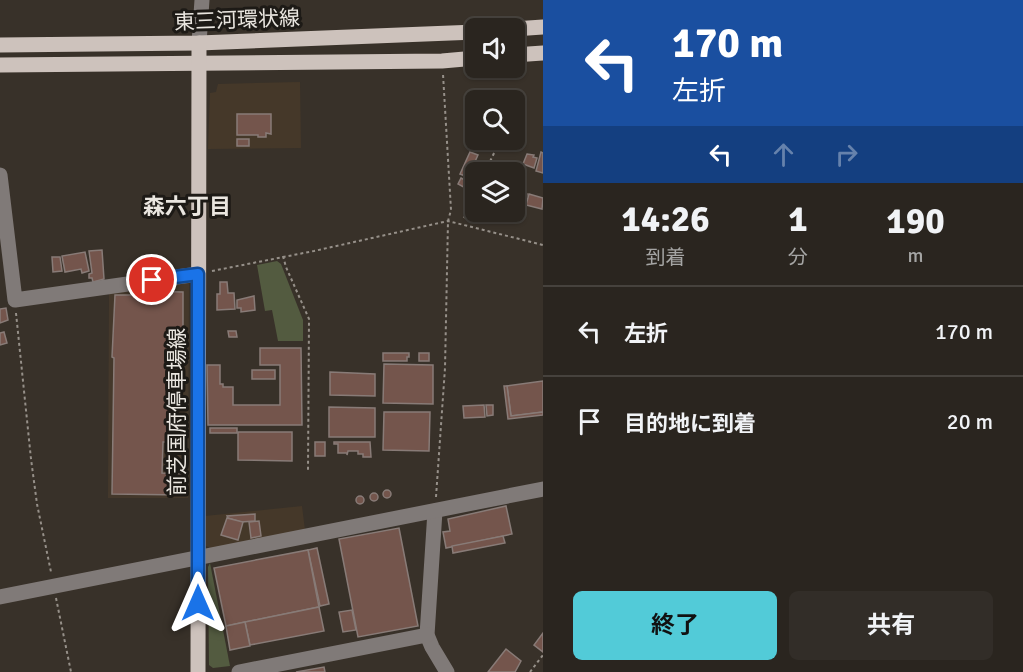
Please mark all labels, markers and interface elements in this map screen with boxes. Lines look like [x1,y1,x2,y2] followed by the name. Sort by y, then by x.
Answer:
[174,5,300,35] street label: 東三河環状線
[465,18,525,222] map controls
[465,18,525,78] button: sound
[672,18,783,69] text: 170 m
[573,24,651,102] icon: left
[672,75,726,108] text: 左折
[465,90,525,150] button: search
[704,138,737,171] icon: left
[767,138,800,171] icon: ahead
[830,138,863,171] icon: right
[465,162,525,222] button: layers
[143,193,231,220] district label: 森六丁目
[621,197,710,242] text: 14:26
[788,197,808,242] text: 1
[886,199,945,244] text: 190
[908,243,923,268] text: m
[646,245,686,270] text: 到着
[788,245,808,270] text: 分
[126,254,177,305] pin
[135,263,168,296] icon: arrive
[573,315,606,348] icon: left
[935,318,993,345] text: 170 m
[624,320,668,347] text: 左折
[164,328,190,496] street label: 前芝国府停車場線
[573,405,606,438] icon: arrive
[947,408,993,435] text: 20 m
[624,410,756,437] text: 目的地に到着
[166,571,230,635] position arrow
[573,591,777,660] button: 終了
[789,591,993,660] button: 共有

